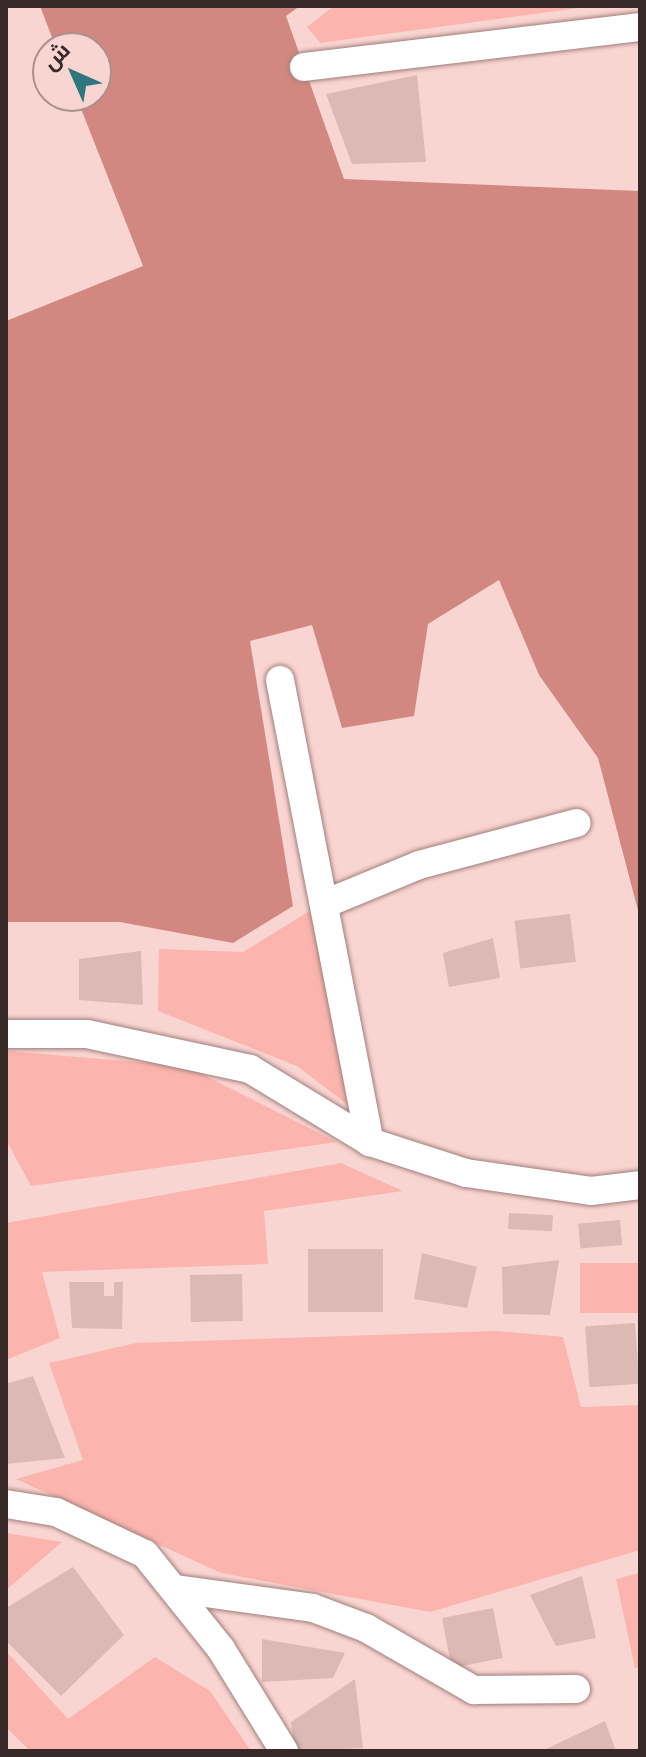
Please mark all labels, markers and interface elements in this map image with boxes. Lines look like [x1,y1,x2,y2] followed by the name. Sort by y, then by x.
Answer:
[32,32,112,112] north arrow
[39,39,74,74] text: ش

